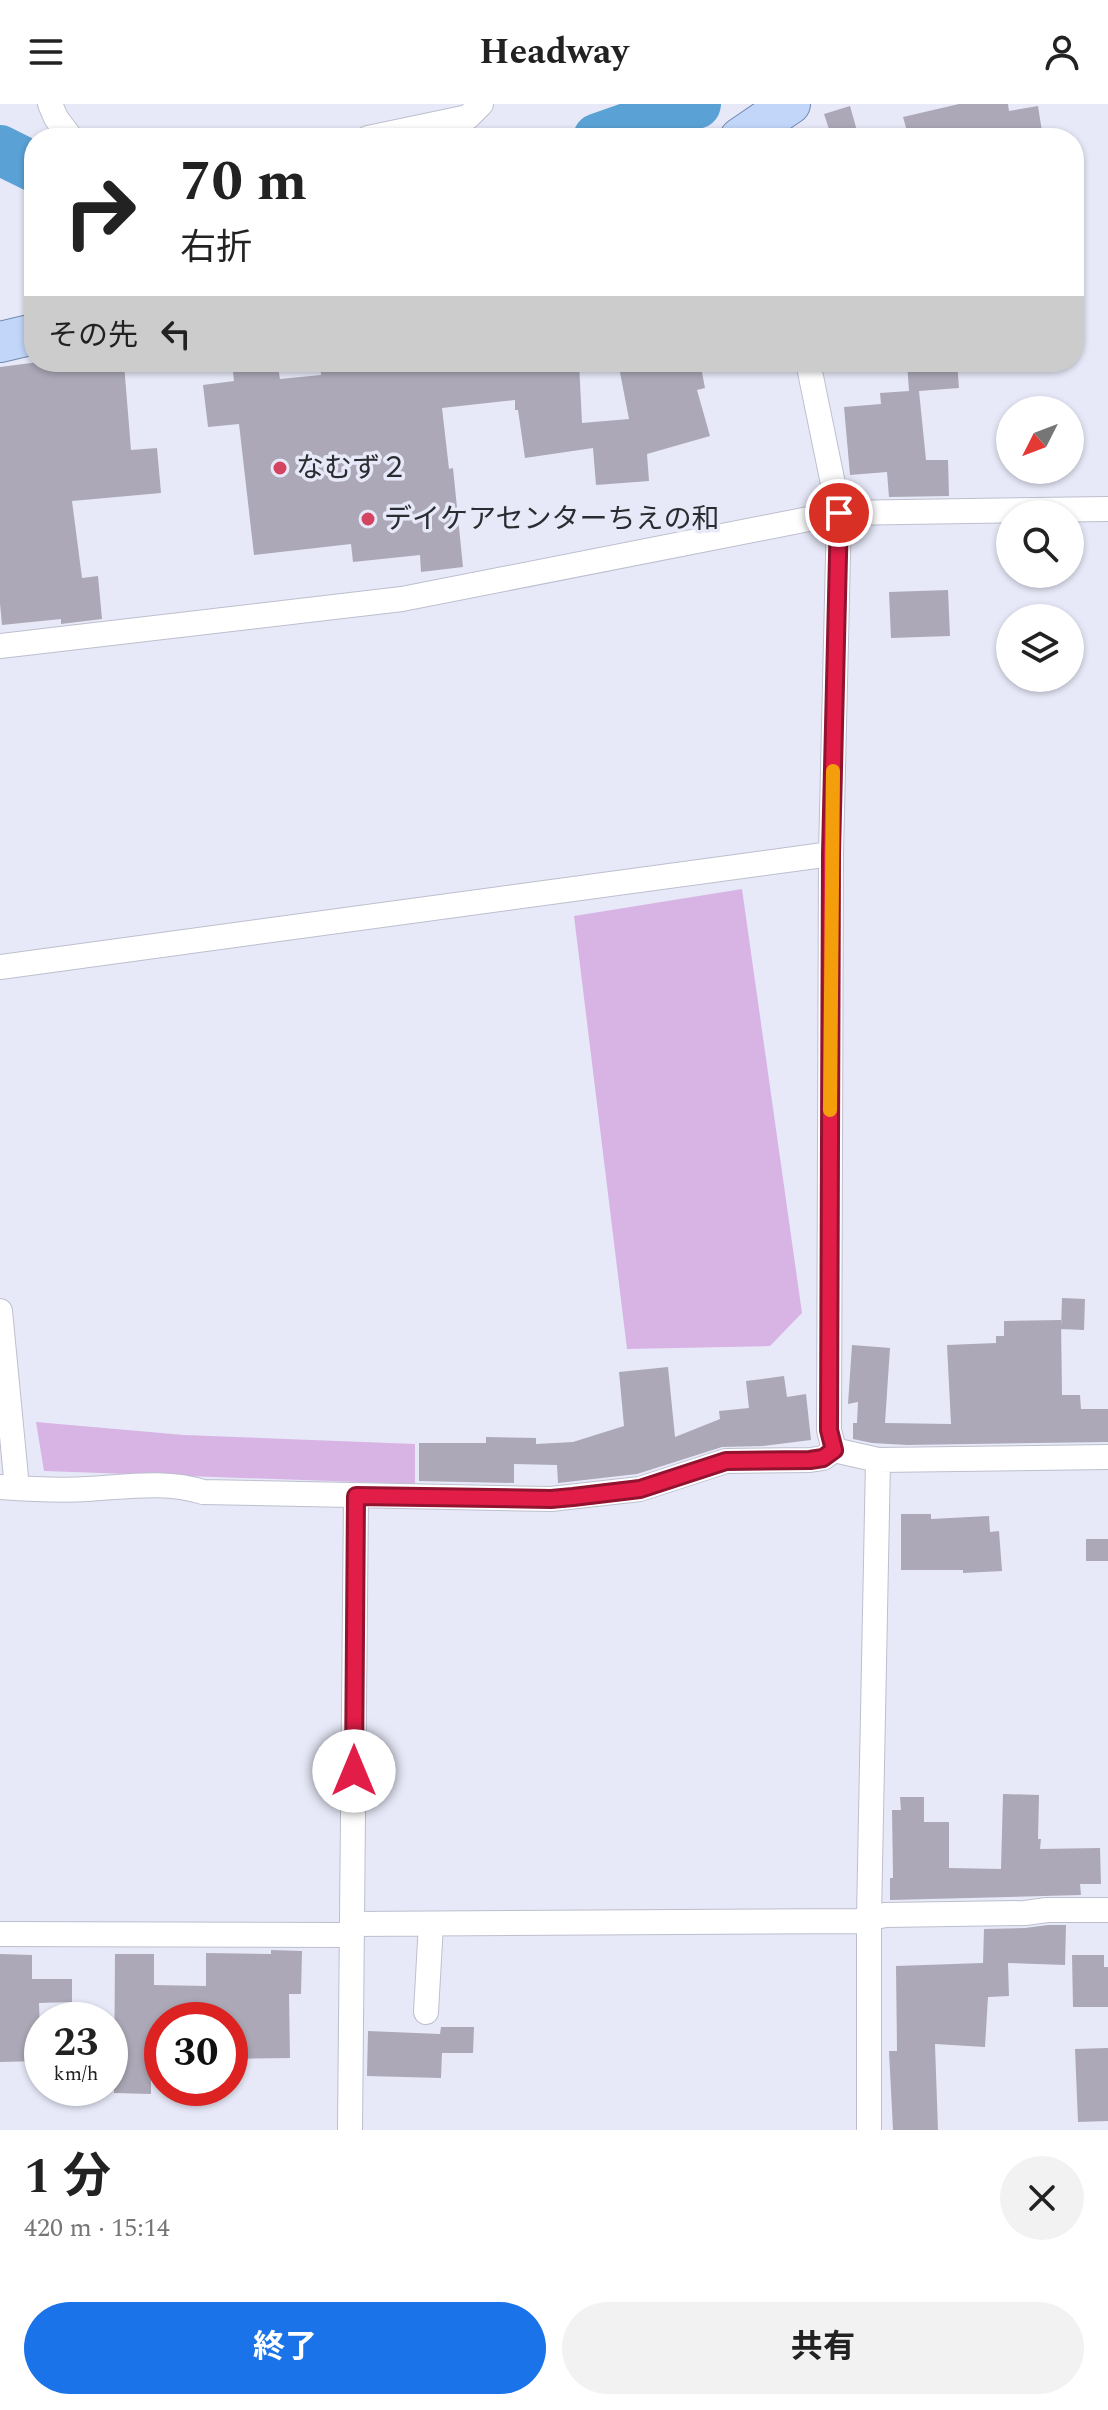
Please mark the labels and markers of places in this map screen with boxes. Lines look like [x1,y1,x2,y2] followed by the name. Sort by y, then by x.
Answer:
[296,447,408,490] place label: なむず２
[271,459,289,477] marker: なむず２
[805,479,873,547] pin
[384,498,719,541] place label: デイケアセンターちえの和
[359,510,377,528] marker: デイケアセンターちえの和

